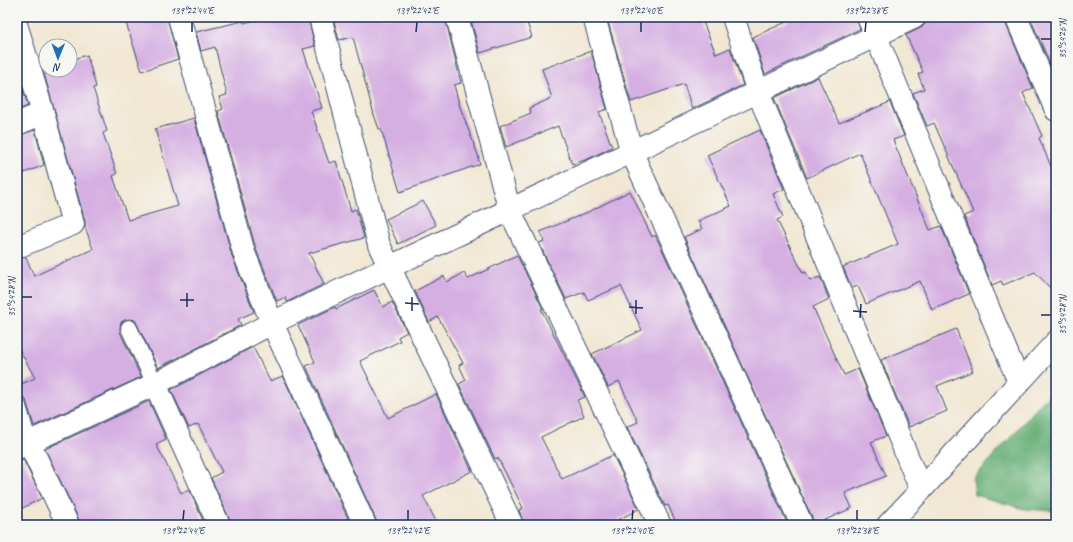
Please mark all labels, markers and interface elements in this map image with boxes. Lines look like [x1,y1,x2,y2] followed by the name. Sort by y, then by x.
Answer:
[170,4,215,17] text: 139°22'44"E
[395,4,440,17] text: 139°22'42"E
[619,4,664,17] text: 139°22'40"E
[844,4,889,17] text: 139°22'38"E
[1056,17,1069,59] text: 35°54'26"N
[38,38,78,78] north arrow
[52,61,61,75] text: N
[5,275,18,317] text: 35°54'28"N
[1056,293,1069,335] text: 35°54'28"N
[161,524,206,537] text: 139°22'44"E
[386,524,431,537] text: 139°22'42"E
[610,524,655,537] text: 139°22'40"E
[835,524,880,537] text: 139°22'38"E

